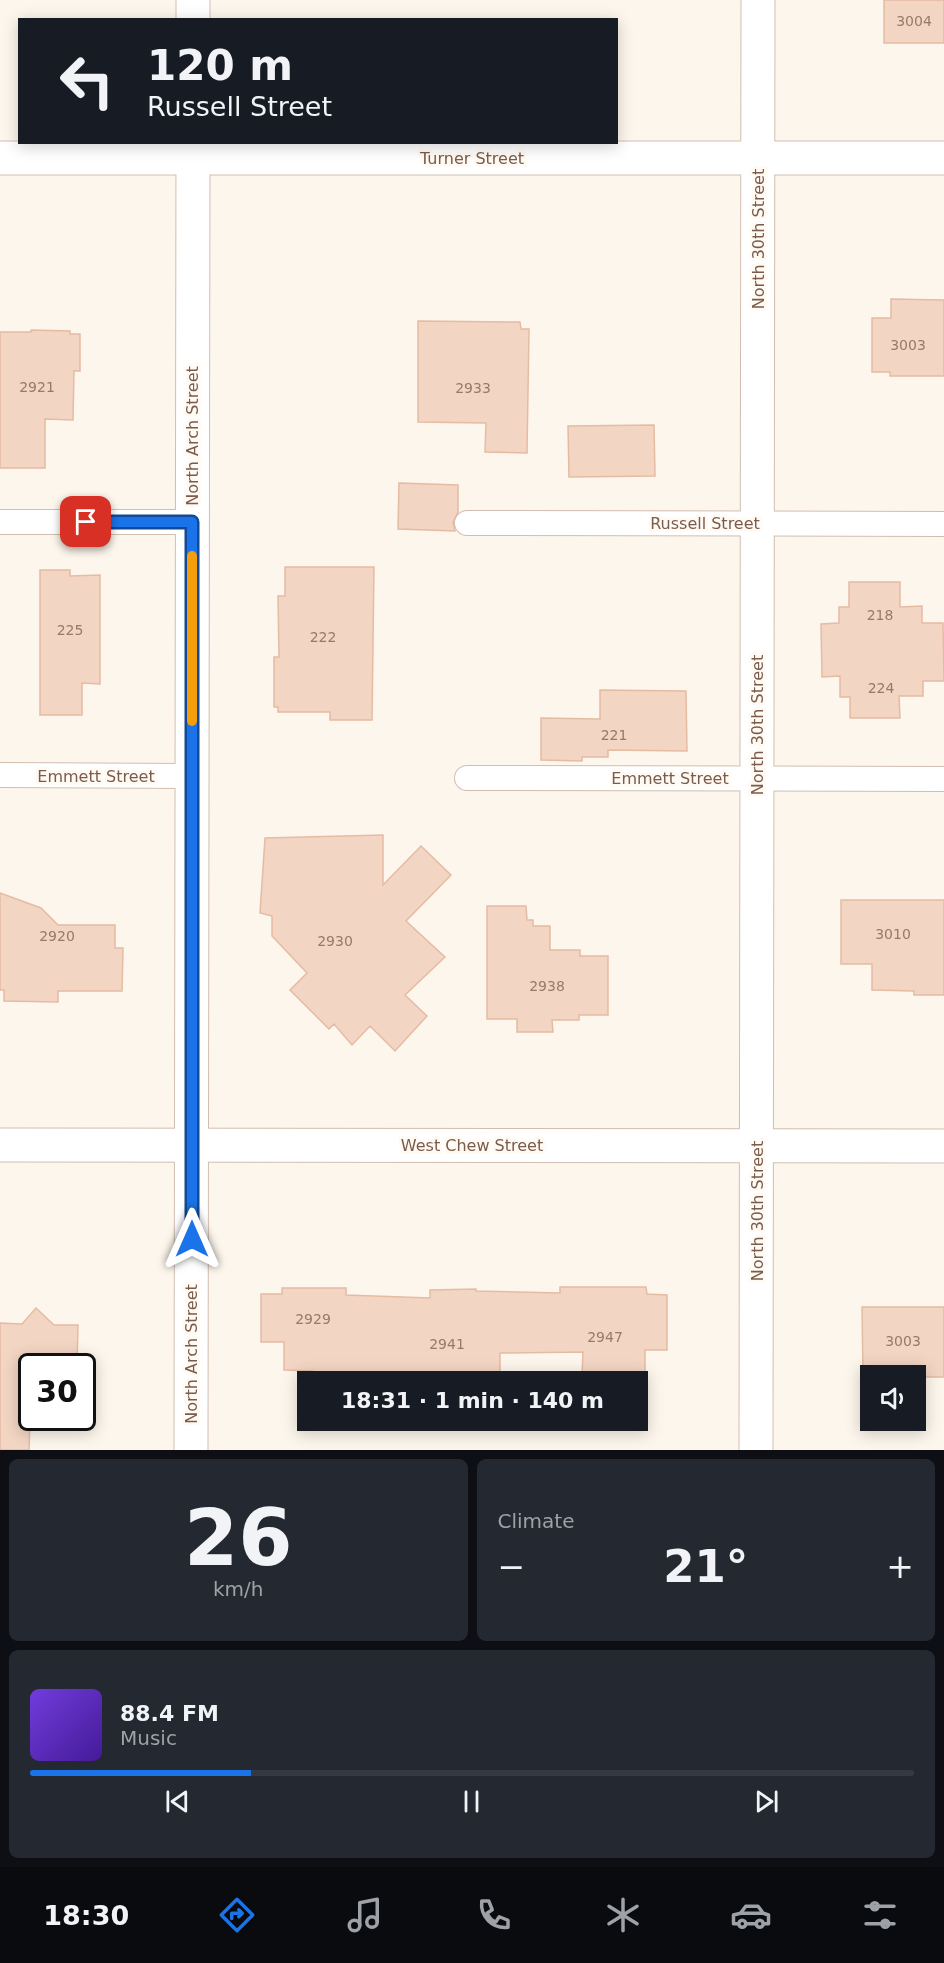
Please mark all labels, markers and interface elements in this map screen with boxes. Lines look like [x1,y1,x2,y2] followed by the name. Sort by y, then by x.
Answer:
[896,13,932,29] house number: 3004
[147,41,293,90] text: 120 m
[48,42,126,120] icon: left
[147,91,332,122] text: Russell Street
[419,149,524,168] street label: Turner Street
[749,169,768,309] street label: North 30th Street
[890,337,926,353] house number: 3003
[183,366,202,506] street label: North Arch Street
[19,379,55,395] house number: 2921
[455,380,491,396] house number: 2933
[60,496,111,547] pin
[69,505,102,538] icon: arrive
[650,514,760,533] street label: Russell Street
[867,607,893,623] house number: 218
[57,622,83,638] house number: 225
[310,629,336,645] house number: 222
[748,655,767,795] street label: North 30th Street
[868,680,894,696] house number: 224
[601,727,627,743] house number: 221
[37,767,155,786] street label: Emmett Street
[611,769,729,788] street label: Emmett Street
[875,926,911,942] house number: 3010
[39,928,75,944] house number: 2920
[317,933,353,949] house number: 2930
[529,978,565,994] house number: 2938
[401,1136,543,1155] street label: West Chew Street
[748,1141,767,1281] street label: North 30th Street
[160,1207,224,1271] position arrow
[182,1284,201,1424] street label: North Arch Street
[295,1311,331,1327] house number: 2929
[587,1329,623,1345] house number: 2947
[885,1333,921,1349] house number: 3003
[429,1336,465,1352] house number: 2941
[18,1353,96,1431] speed limit sign: 30
[860,1365,926,1431] map controls
[860,1365,926,1431] button: sound
[341,1388,604,1413] text: 18:31 · 1 min · 140 m
[184,1493,293,1583] text: 26
[498,1509,574,1533] text: Climate
[663,1540,748,1593] text: 21°
[498,1547,525,1586] text: −
[886,1547,914,1586] text: +
[213,1577,263,1601] text: km/h
[120,1701,219,1726] text: 88.4 FM
[120,1726,177,1750] text: Music
[161,1785,194,1818] icon: previous
[455,1785,488,1818] icon: pause
[750,1785,783,1818] icon: next
[216,1894,258,1936] icon: directions
[344,1894,386,1936] icon: music
[473,1894,515,1936] icon: phone
[602,1894,644,1936] icon: climate
[730,1894,772,1936] icon: car
[859,1894,901,1936] icon: filters
[43,1900,129,1931] text: 18:30

